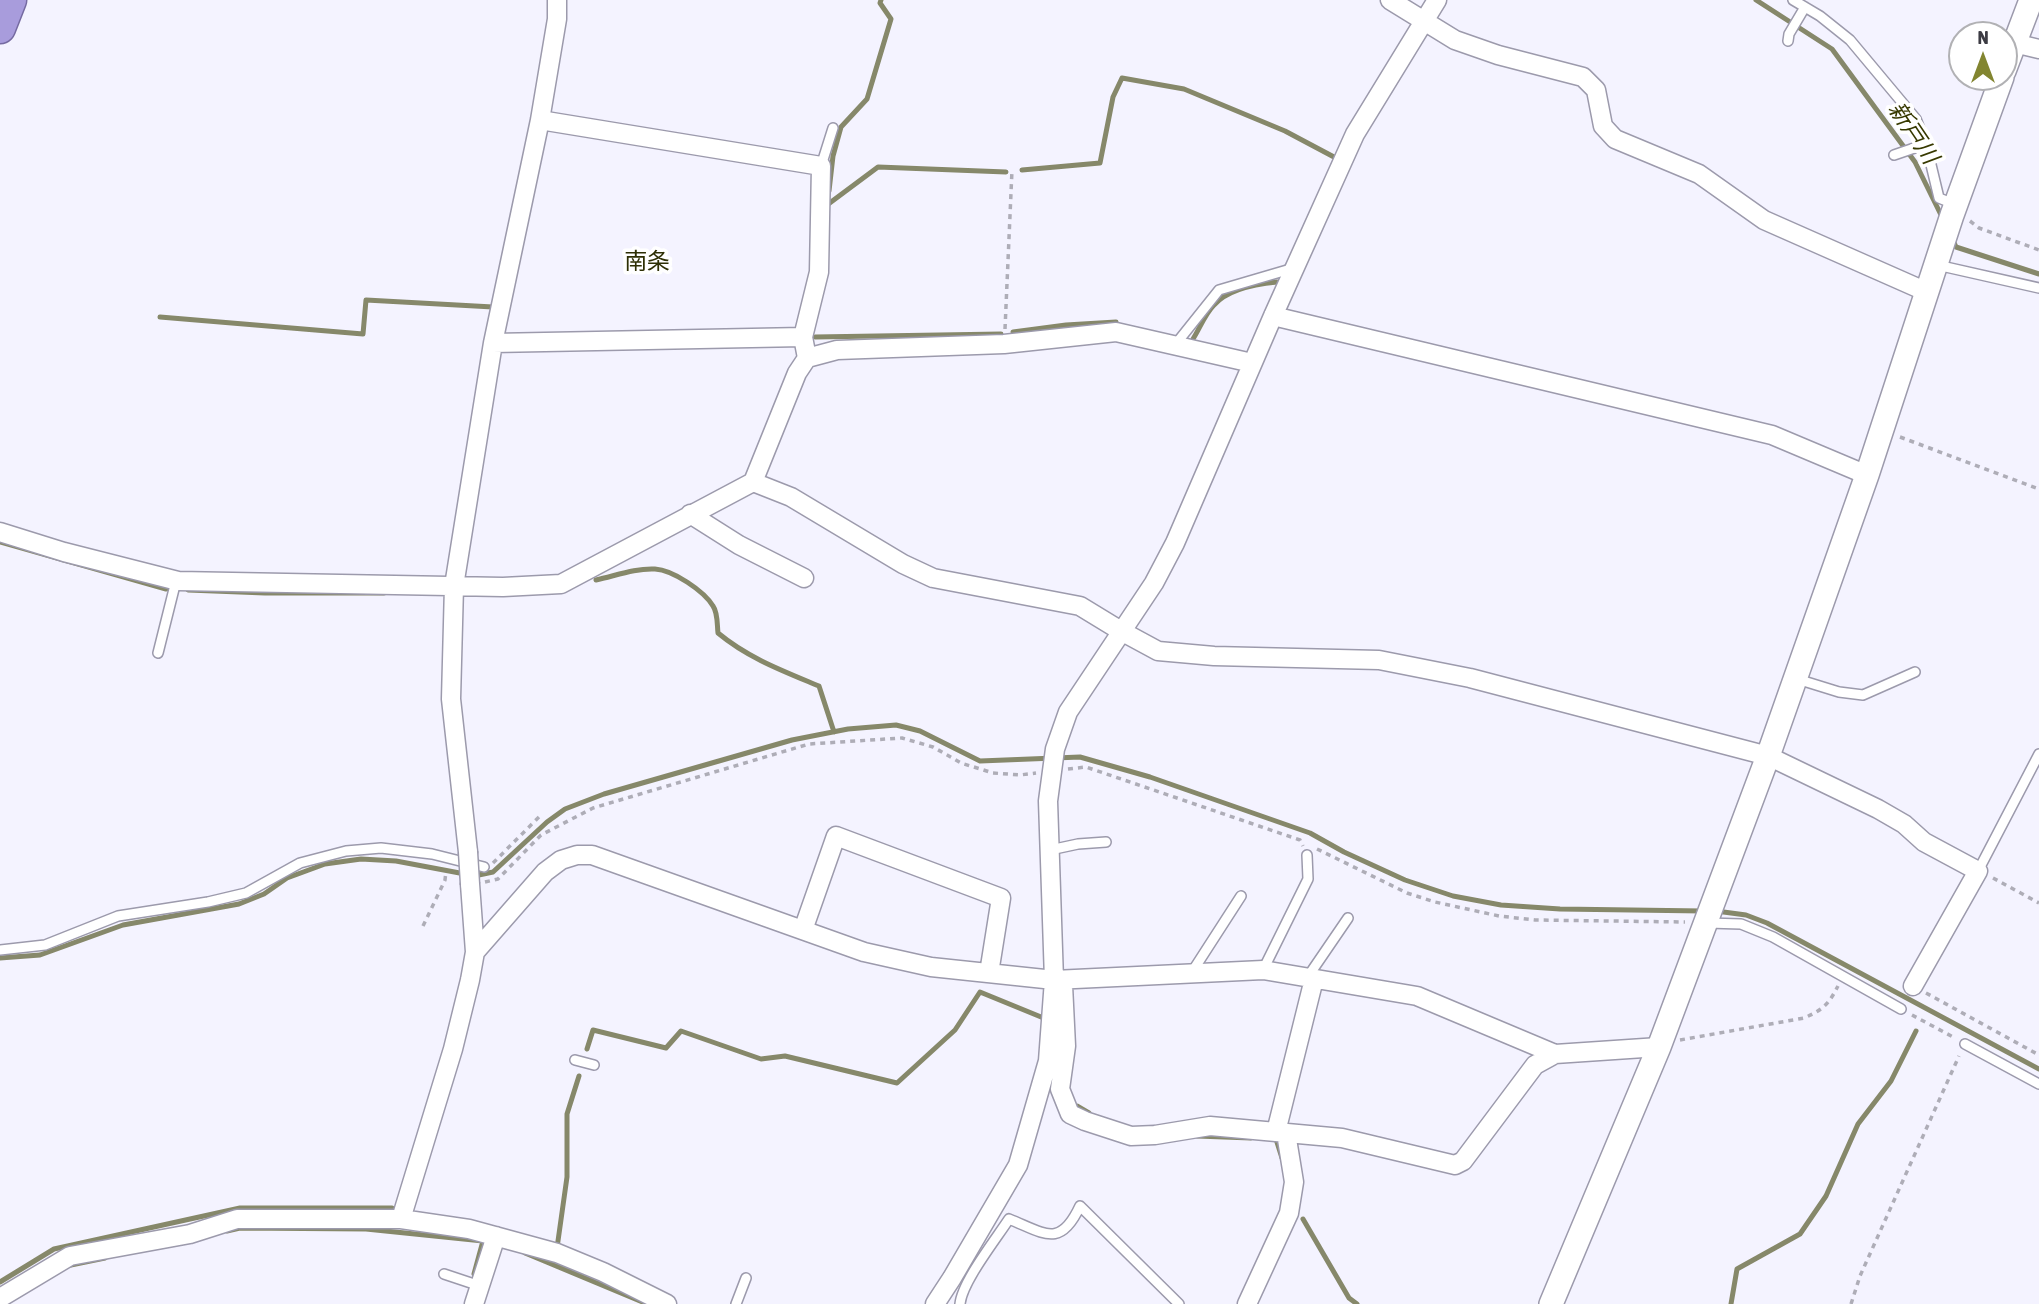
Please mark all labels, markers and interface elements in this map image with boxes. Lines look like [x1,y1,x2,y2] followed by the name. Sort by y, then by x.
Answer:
[1948,21,2018,91] north arrow
[1977,26,1989,48] text: N
[1882,97,1944,169] water label: 新戸川
[624,248,670,276] district label: 南条

